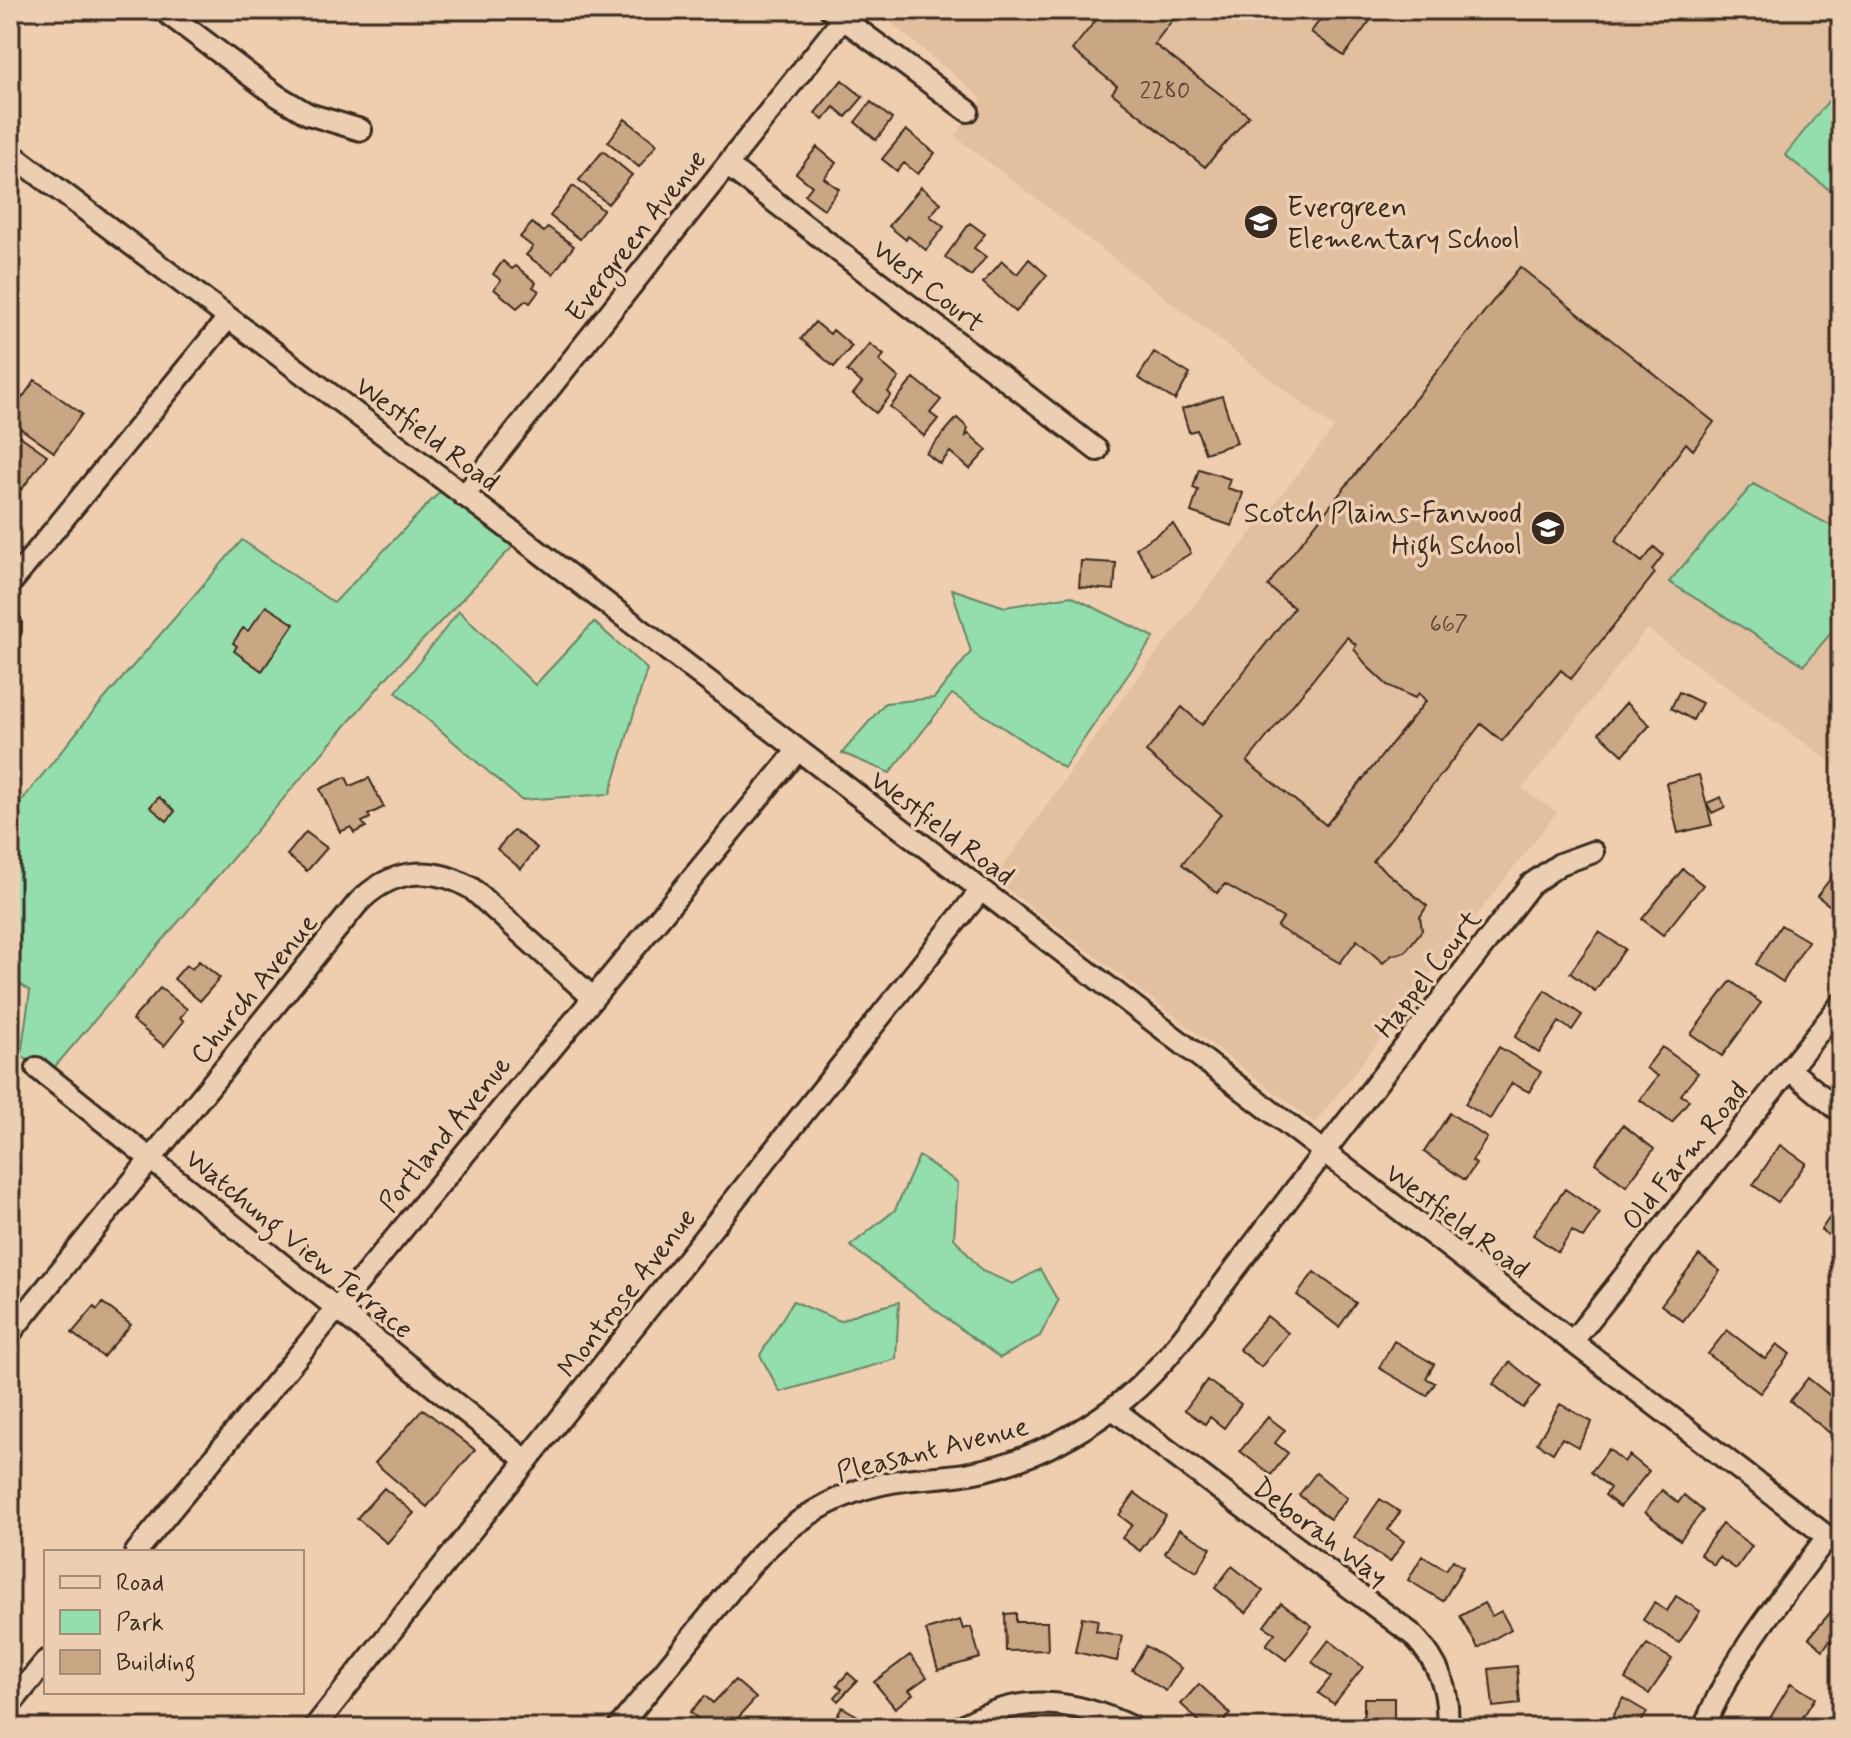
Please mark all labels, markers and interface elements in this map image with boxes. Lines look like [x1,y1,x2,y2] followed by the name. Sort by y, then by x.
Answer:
[1140,76,1190,107] house number: 2280
[558,143,718,332] street label: Evergreen Avenue
[1287,190,1520,259] place label: Evergreen Elementary School
[1242,203,1280,241] school or university icon: Evergreen Elementary School
[864,232,991,342] street label: West Court
[347,369,506,501] street label: Westfield Road
[1244,496,1522,568] place label: Scotch Plains-Fanwood High School
[1529,509,1567,547] school or university icon: Scotch Plains-Fanwood High School
[1430,609,1468,640] house number: 667
[862,763,1021,895] street label: Westfield Road
[1367,902,1491,1046] street label: Happel Court
[183,907,327,1073] street label: Church Avenue
[371,1048,521,1221] street label: Portland Avenue
[1614,1074,1757,1239] street label: Old Farm Road
[175,1141,420,1351] street label: Watchung View Terrace
[1377,1156,1536,1288] street label: Westfield Road
[550,1201,706,1386] street label: Montrose Avenue
[833,1409,1033,1492] street label: Pleasant Avenue
[1244,1470,1395,1596] street label: Deborah Way
[44,1550,304,1694] legend
[116,1568,164,1599] text: Road
[116,1608,164,1639] text: Park
[116,1648,196,1682] text: Building

